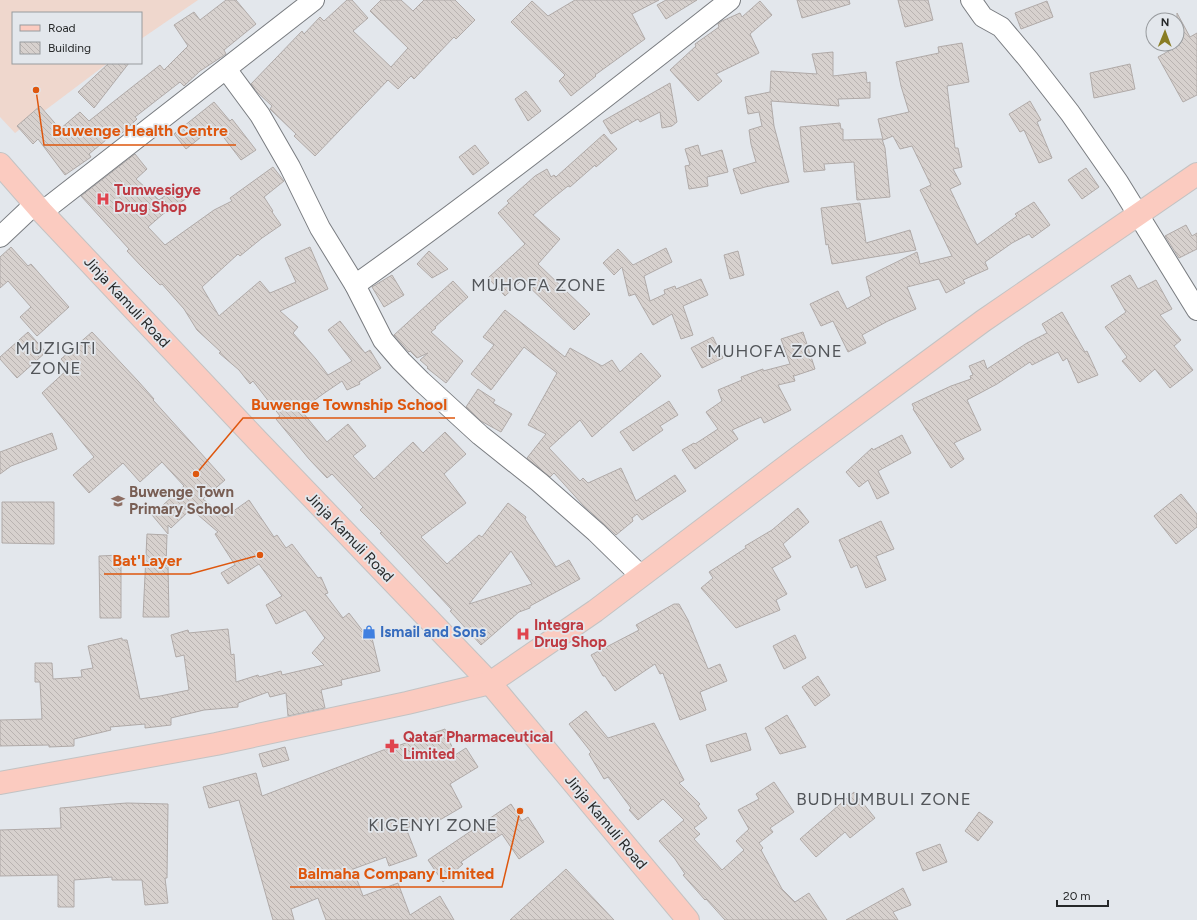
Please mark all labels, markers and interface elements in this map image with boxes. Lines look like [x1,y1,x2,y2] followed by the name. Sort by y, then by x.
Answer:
[12,12,142,64] legend
[1145,12,1185,52] north arrow
[1161,16,1170,29] text: N
[48,21,76,35] text: Road
[48,41,91,55] text: Building
[44,117,236,145] callout: Buwenge Health Centre
[52,121,228,140] text: Buwenge Health Centre
[114,181,202,216] place label: Tumwesigye Drug Shop
[95,191,111,207] hospital icon: Tumwesigye Drug Shop
[80,253,174,351] street label: Jinja Kamuli Road
[471,275,607,295] district label: MUHOFA ZONE
[15,338,97,378] district label: MUZIGITI ZONE
[707,341,843,361] district label: MUHOFA ZONE
[243,390,455,418] callout: Buwenge Township School
[251,395,447,414] text: Buwenge Township School
[129,483,234,518] place label: Buwenge Town Primary School
[303,488,397,586] street label: Jinja Kamuli Road
[110,493,126,509] school or university icon: Buwenge Town Primary School
[104,546,190,574] callout: Bat'Layer
[112,551,182,570] text: Bat'Layer
[534,616,607,651] place label: Integra Drug Shop
[380,623,486,641] place label: Ismail and Sons
[361,624,377,640] shop icon: Ismail and Sons
[515,626,531,642] hospital icon: Integra Drug Shop
[403,728,553,763] place label: Qatar Pharmaceutical Limited
[384,738,400,754] pharmacy icon: Qatar Pharmaceutical Limited
[561,771,651,873] street label: Jinja Kamuli Road
[796,789,972,809] district label: BUDHUMBULI ZONE
[368,815,498,835] district label: KIGENYI ZONE
[290,859,502,887] callout: Balmaha Company Limited
[298,864,494,883] text: Balmaha Company Limited
[1057,882,1108,908] scale bar
[1063,889,1091,903] text: 20 m

